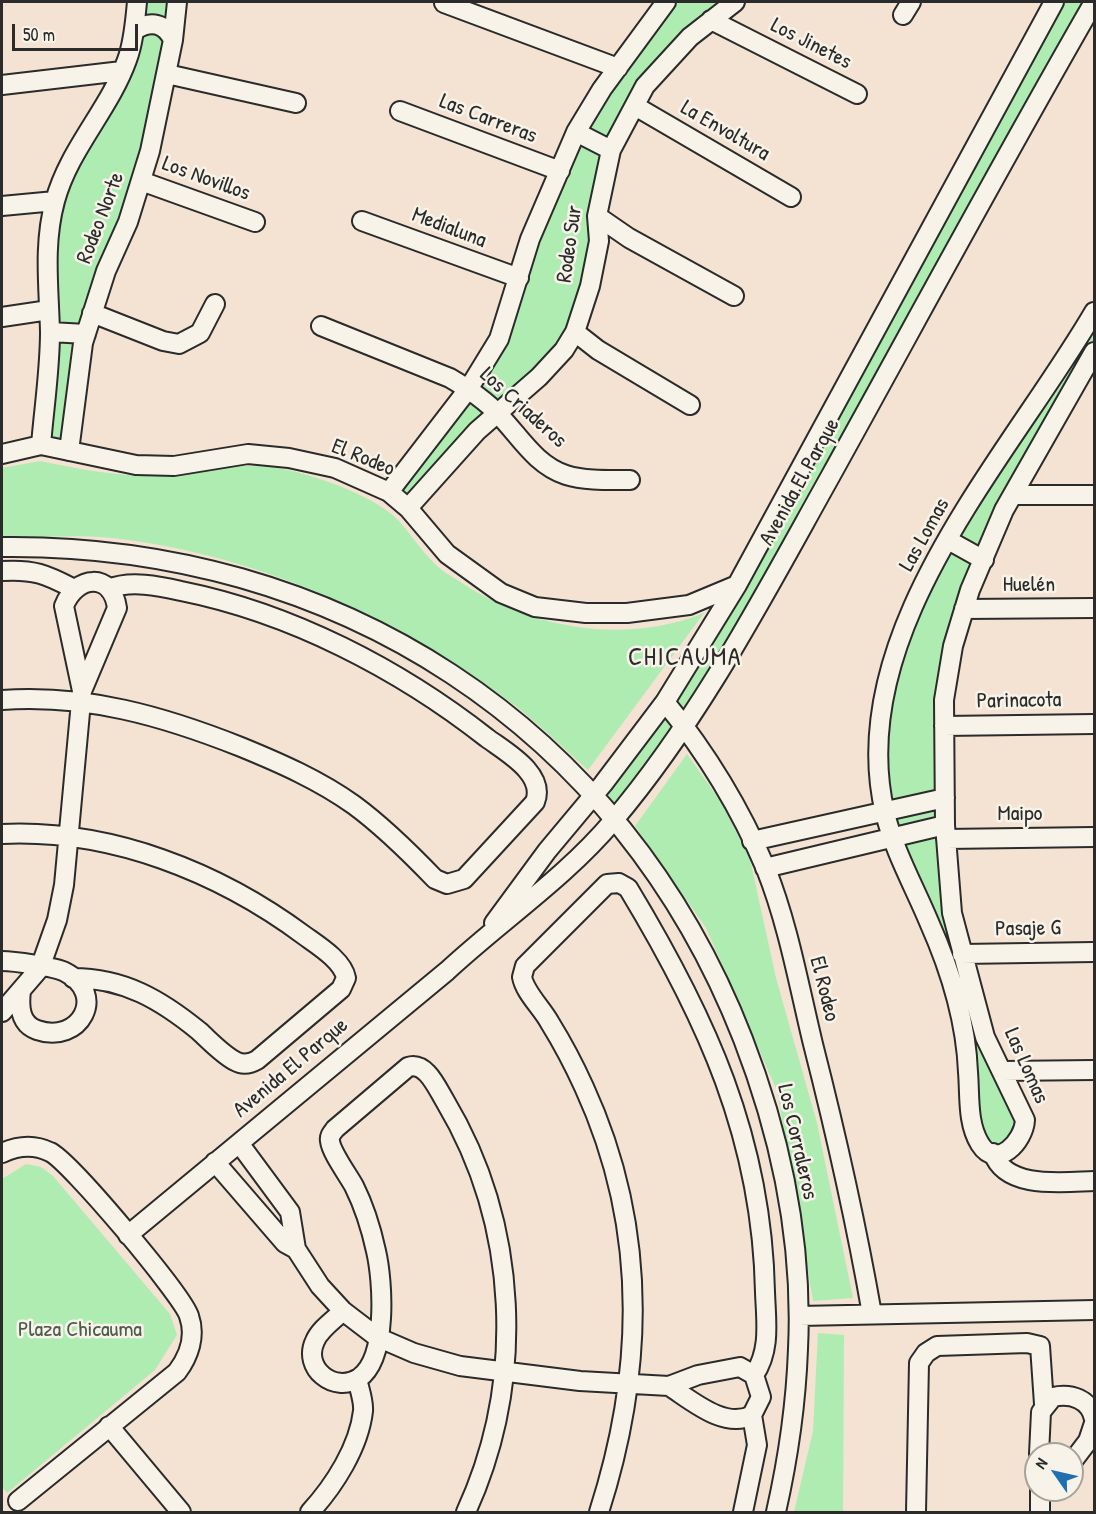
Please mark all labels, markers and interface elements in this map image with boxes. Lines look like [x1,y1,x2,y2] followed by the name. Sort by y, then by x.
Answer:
[15,12,141,50] scale bar
[766,12,856,76] street label: Los Jinetes
[23,22,55,47] text: 50 m
[436,88,540,150] street label: Las Carreras
[676,95,774,167] street label: La Envoltura
[158,151,254,207] street label: Los Novillos
[72,169,130,267] street label: Rodeo Norte
[408,202,490,254] street label: Medialuna
[552,204,588,284] street label: Rodeo Sur
[474,362,572,454] street label: Los Criaderos
[754,414,846,550] street label: Avenida El Parque
[328,433,398,483] street label: El Rodeo
[894,494,956,576] street label: Las Lomas
[1003,572,1055,598] street label: Huelén
[628,642,742,674] district label: CHICAUMA
[976,687,1062,715] street label: Parinacota
[998,801,1042,827] street label: Maipo
[995,915,1061,943] street label: Pasaje G
[803,954,845,1024] street label: El Rodeo
[228,1012,354,1124] street label: Avenida El Parque
[998,1024,1054,1108] street label: Las Lomas
[771,1082,823,1202] street label: Los Corraleros
[18,1317,142,1343] park label: Plaza Chicauma
[1024,1442,1084,1502] north arrow
[1029,1453,1052,1473] text: N

